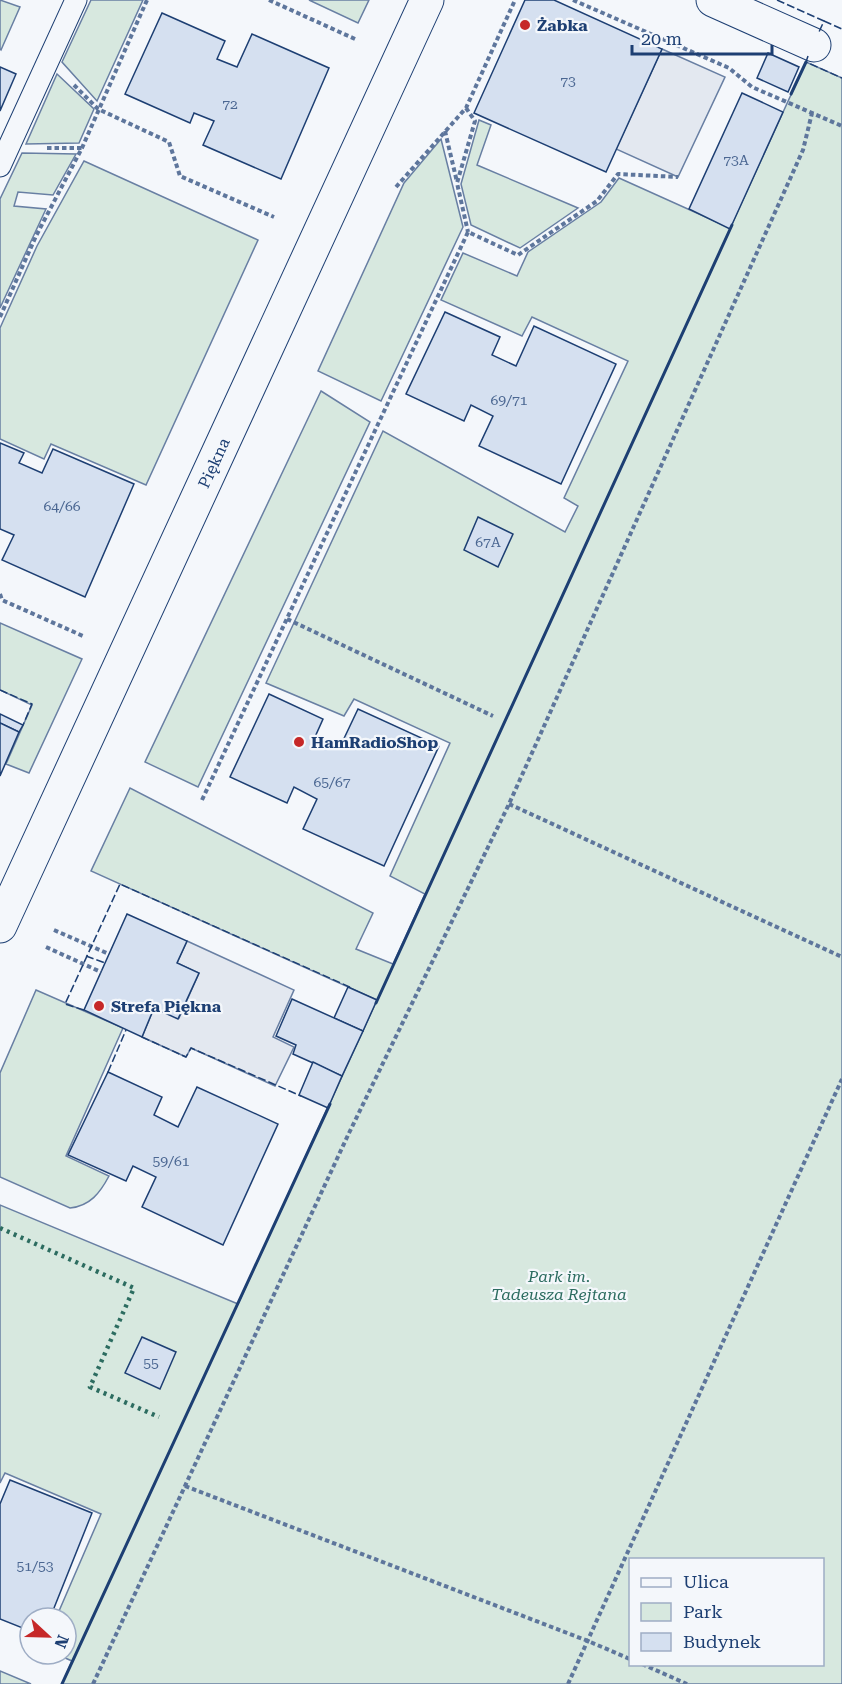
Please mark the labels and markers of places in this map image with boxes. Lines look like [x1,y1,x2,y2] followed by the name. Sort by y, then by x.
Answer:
[537,16,588,35] place label: Żabka
[518,18,532,32] marker: Żabka
[311,733,439,752] place label: HamRadioShop
[292,735,306,749] marker: HamRadioShop
[111,997,222,1016] place label: Strefa Piękna
[92,999,106,1013] marker: Strefa Piękna

